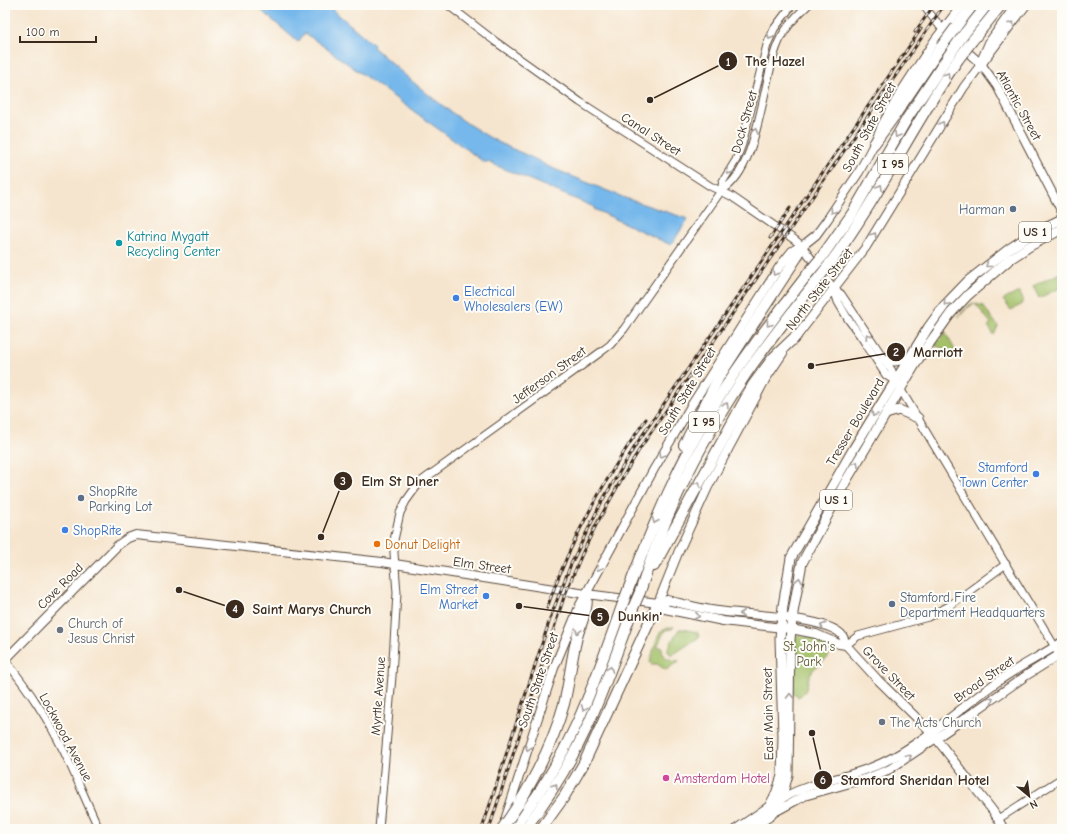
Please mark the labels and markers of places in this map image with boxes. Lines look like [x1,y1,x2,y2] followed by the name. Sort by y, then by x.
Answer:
[718,48,813,74] callout: The Hazel
[959,202,1005,217] place label: Harman
[1008,204,1018,214] marker: Harman
[127,229,221,259] place label: Katrina Mygatt Recycling Center
[114,238,124,248] marker: Katrina Mygatt Recycling Center
[464,284,563,314] place label: Electrical Wholesalers (EW)
[451,293,461,303] marker: Electrical Wholesalers (EW)
[886,339,971,365] callout: Marriott
[960,460,1029,490] place label: Stamford Town Center
[333,468,446,494] callout: Elm St Diner
[1031,469,1041,479] marker: Stamford Town Center
[89,484,153,514] place label: ShopRite Parking Lot
[76,493,86,503] marker: ShopRite Parking Lot
[73,523,122,538] place label: ShopRite
[60,525,70,535] marker: ShopRite
[385,537,461,552] place label: Donut Delight
[372,539,382,549] marker: Donut Delight
[420,582,479,612] place label: Elm Street Market
[900,590,1045,620] place label: Stamford Fire Department Headquarters
[481,591,491,601] marker: Elm Street Market
[225,596,380,622] callout: Saint Marys Church
[887,599,897,609] marker: Stamford Fire Department Headquarters
[590,604,670,630] callout: Dunkin'
[68,616,136,646] place label: Church of Jesus Christ
[55,625,65,635] marker: Church of Jesus Christ
[890,715,982,730] place label: The Acts Church
[877,717,887,727] marker: The Acts Church
[813,767,998,793] callout: Stamford Sheridan Hotel
[674,771,770,786] place label: Amsterdam Hotel
[661,773,671,783] marker: Amsterdam Hotel

